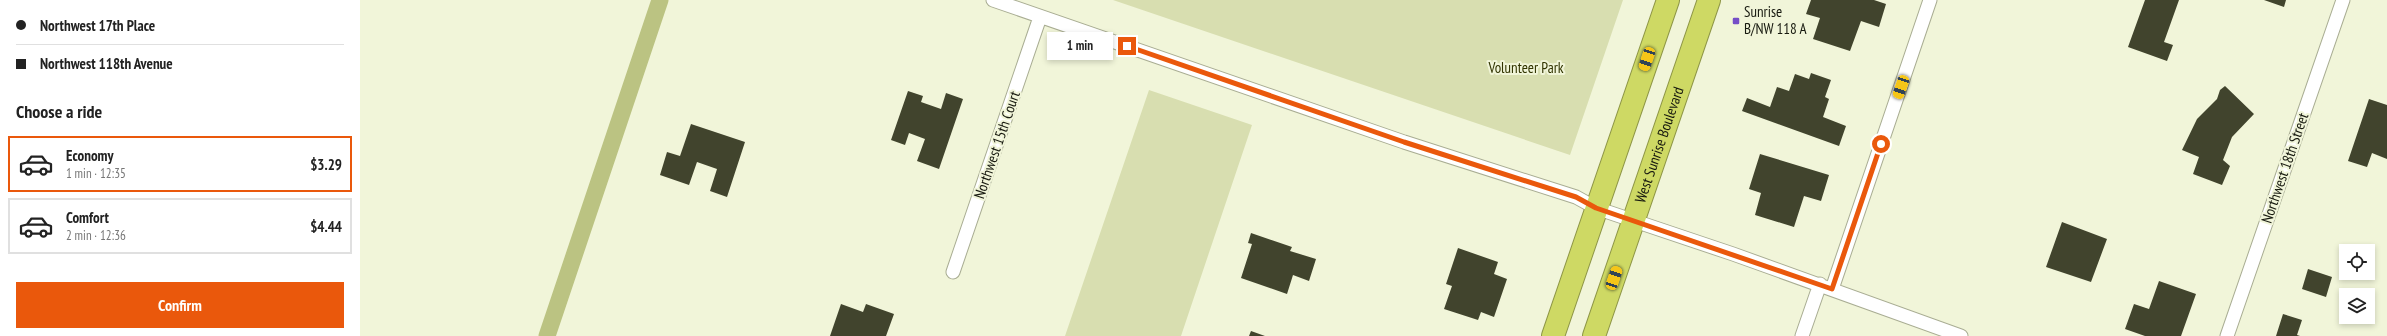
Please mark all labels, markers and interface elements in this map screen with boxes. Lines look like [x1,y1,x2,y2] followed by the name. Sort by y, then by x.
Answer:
[1744,2,1808,38] place label: Sunrise B/NW 118 A
[40,16,155,35] text: Northwest 17th Place
[1731,16,1741,26] marker: Sunrise B/NW 118 A
[1047,32,1113,60] callout: 1 min
[1067,37,1093,54] text: 1 min
[1118,37,1136,55] route end
[1637,46,1657,72] car
[40,54,173,73] text: Northwest 118th Avenue
[1487,58,1564,77] park label: Volunteer Park
[1891,74,1911,100] car
[1630,84,1688,205] street label: West Sunrise Boulevard
[969,89,1024,201] street label: Northwest 15th Court
[16,100,102,123] text: Choose a ride
[2257,110,2312,226] street label: Northwest 18th Street
[1872,135,1890,153] route start
[18,146,54,182] icon: car
[66,146,114,165] text: Economy
[310,155,342,174] text: $3.29
[66,165,126,182] text: 1 min · 12:35
[18,208,54,244] icon: car
[66,208,109,227] text: Comfort
[310,217,342,236] text: $4.44
[66,227,126,244] text: 2 min · 12:36
[2339,244,2375,324] map controls
[2339,244,2375,280] button: locate
[1604,265,1624,291] car
[16,282,344,328] button: Confirm
[2339,288,2375,324] button: layers

